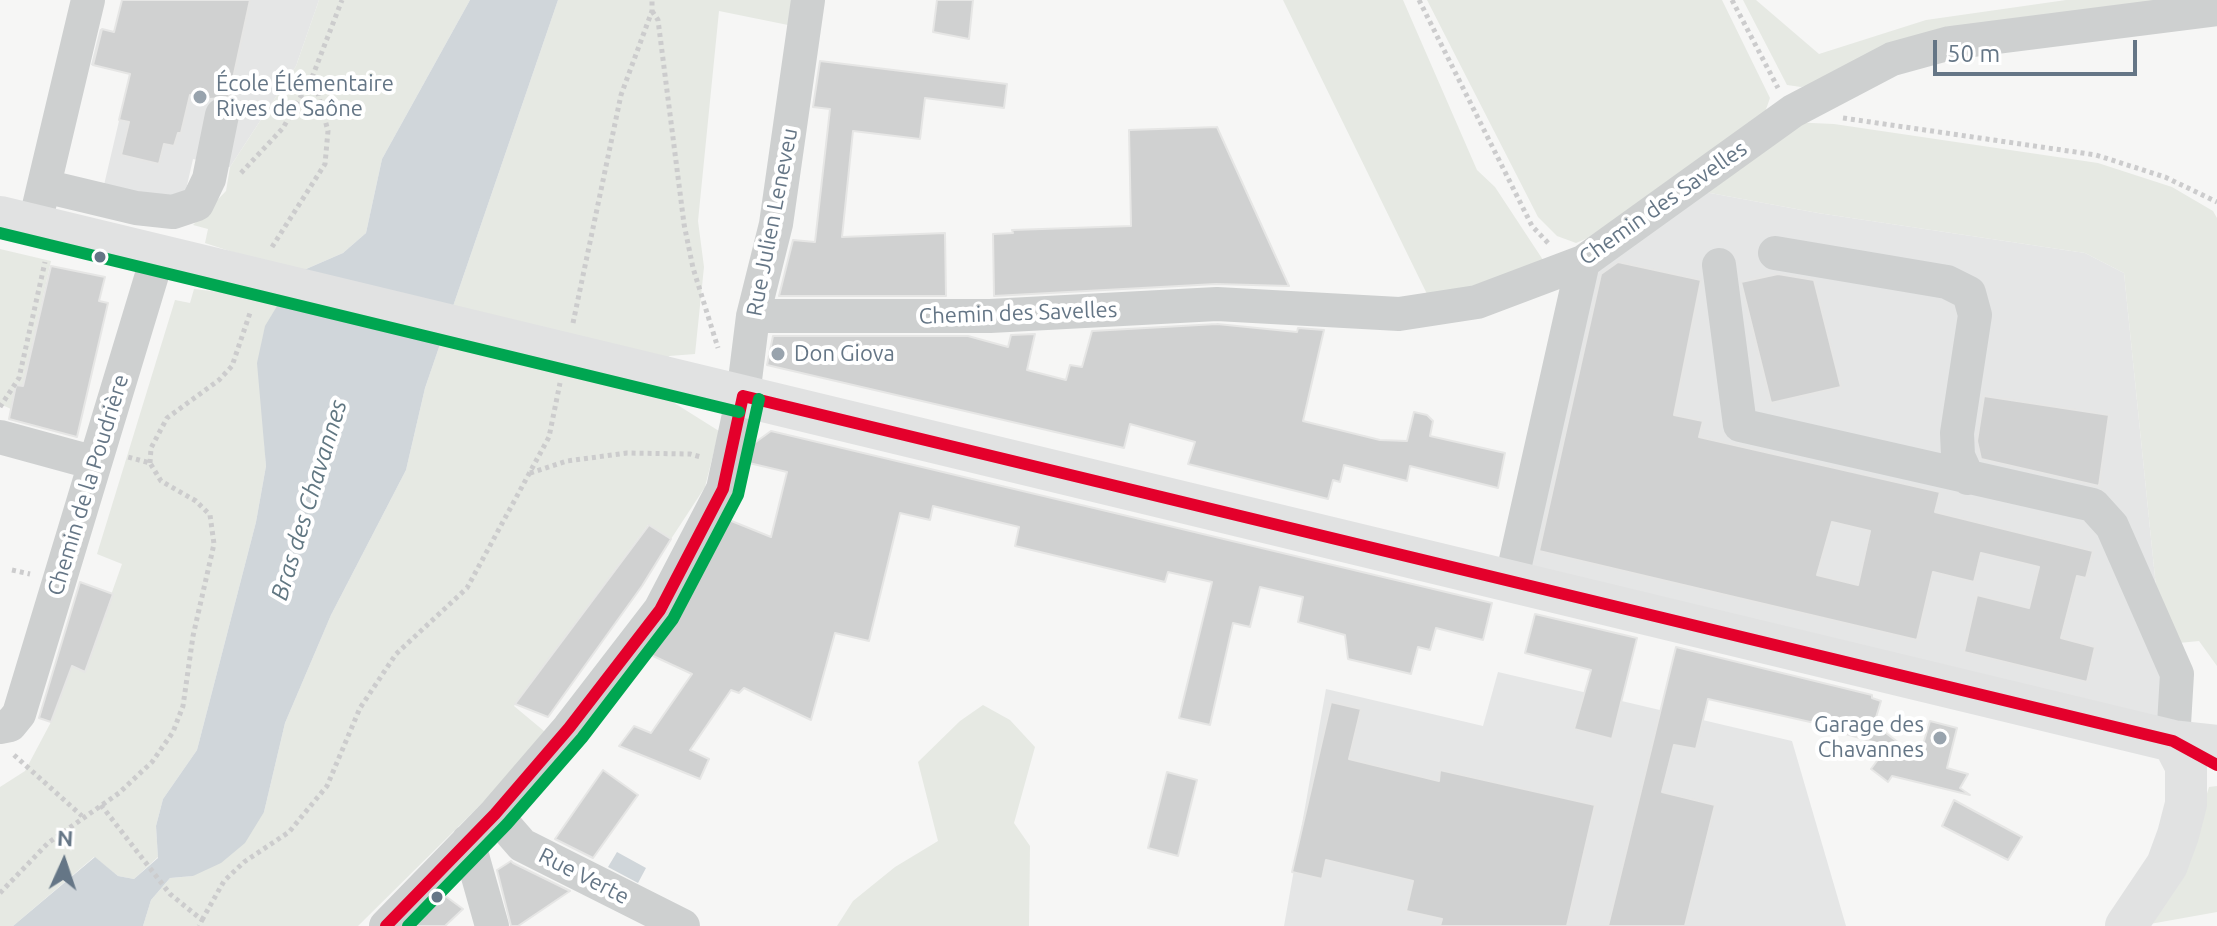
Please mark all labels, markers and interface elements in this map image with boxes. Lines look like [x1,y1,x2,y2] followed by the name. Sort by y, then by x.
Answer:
[1937,24,2141,74] scale bar
[1947,40,2000,67] text: 50 m
[216,71,394,122] place label: École Élémentaire Rives de Saône
[191,88,209,106] marker: École Élémentaire Rives de Saône
[741,126,803,318] street label: Rue Julien Leneveu
[1574,135,1752,271] street label: Chemin des Savelles
[92,249,108,265] unlabelled marker
[918,296,1118,330] street label: Chemin des Savelles
[794,341,895,367] place label: Don Giova
[769,345,787,363] marker: Don Giova
[42,371,134,599] street label: Chemin de la Poudrière
[265,396,353,604] water label: Bras des Chavannes
[1814,712,1924,764] place label: Garage des Chavannes
[1931,729,1949,747] marker: Garage des Chavannes
[24,822,104,902] north arrow
[56,825,74,850] text: N
[534,842,634,910] street label: Rue Verte
[429,889,445,905] unlabelled marker

